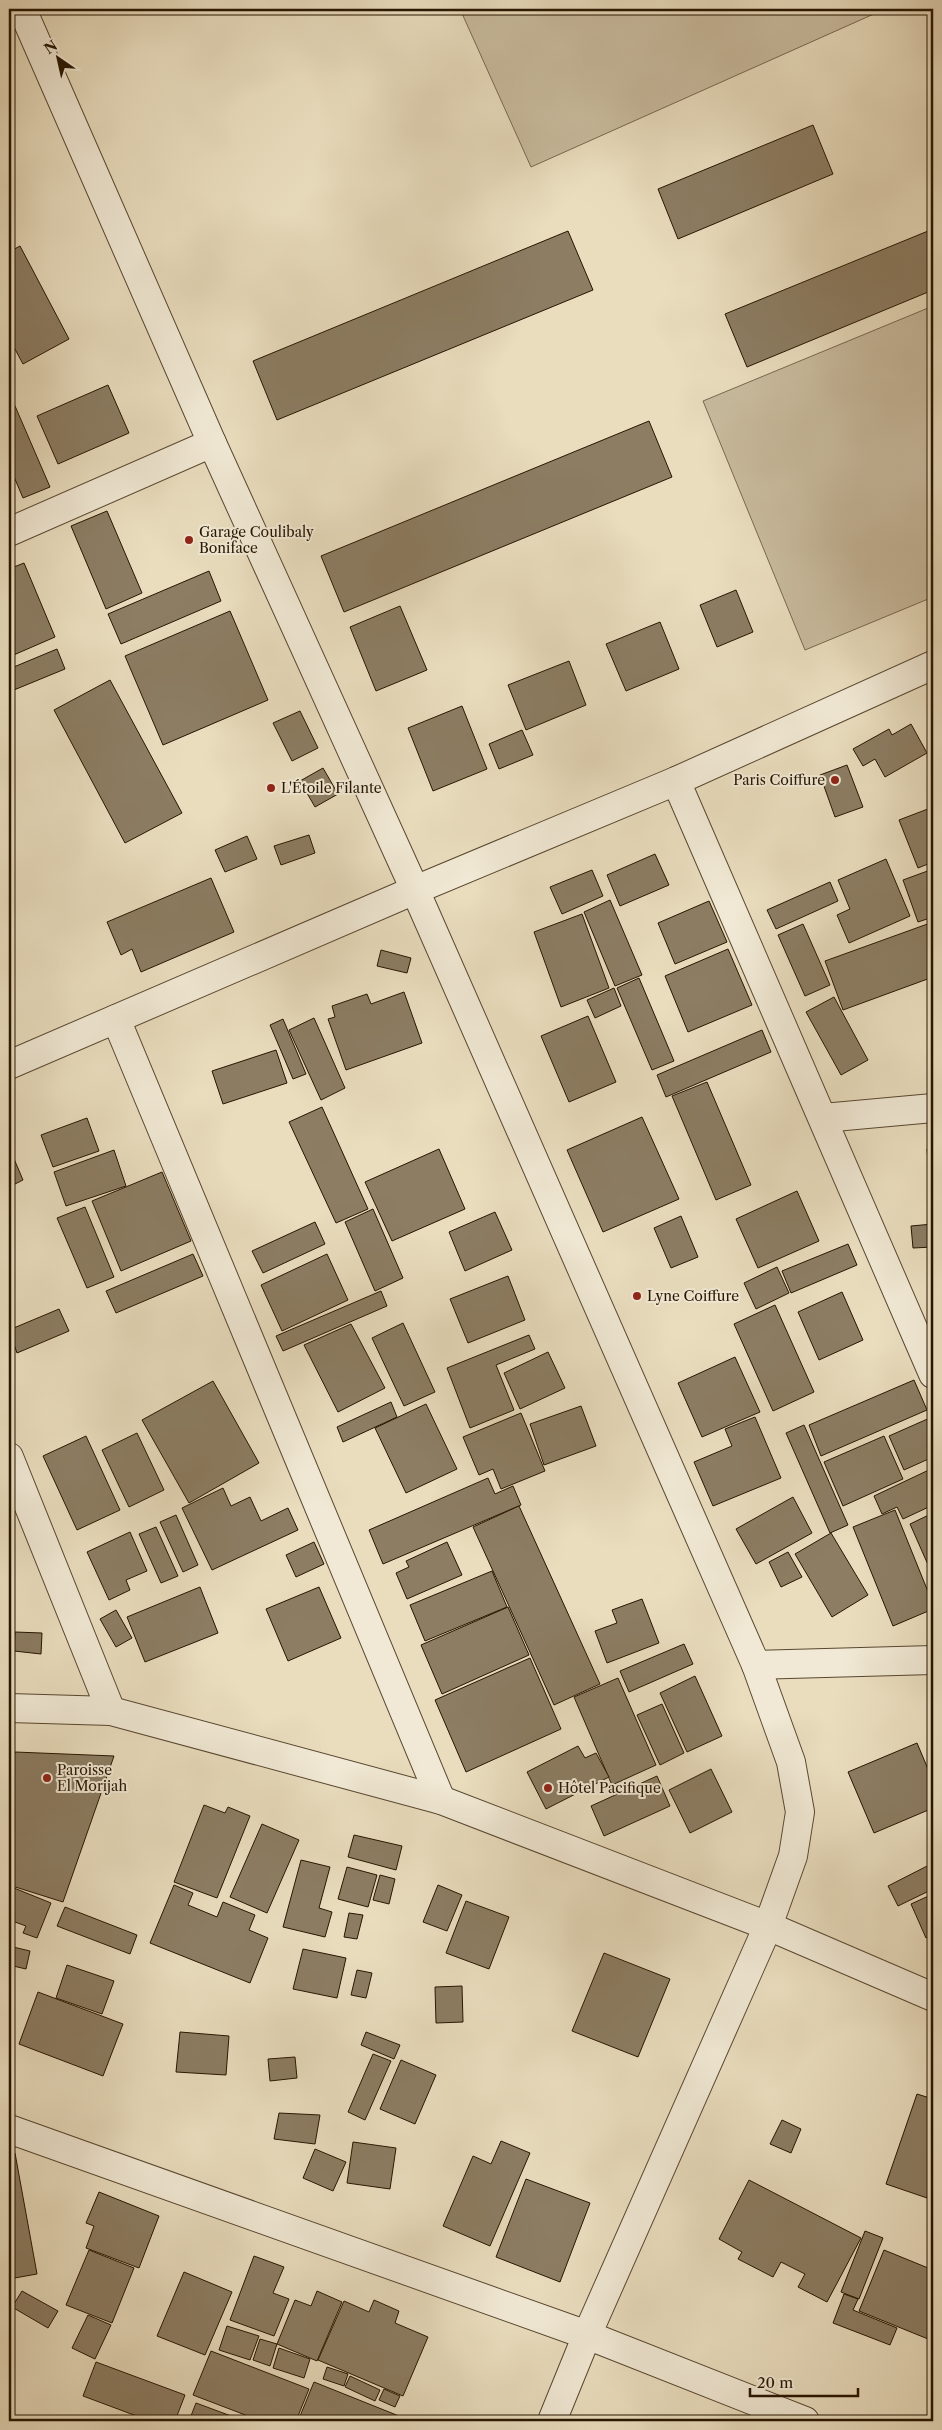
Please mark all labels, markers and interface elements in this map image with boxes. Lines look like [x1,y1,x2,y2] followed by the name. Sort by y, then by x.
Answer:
[32,32,82,82] north arrow
[41,36,61,58] text: N
[199,523,314,557] place label: Garage Coulibaly Boniface
[183,534,195,546] marker: Garage Coulibaly Boniface
[733,771,825,789] place label: Paris Coiffure
[829,774,841,786] marker: Paris Coiffure
[281,779,382,797] place label: L'Étoile Filante
[265,782,277,794] marker: L'Étoile Filante
[647,1287,739,1305] place label: Lyne Coiffure
[631,1290,643,1302] marker: Lyne Coiffure
[57,1761,127,1795] place label: Paroisse El Morijah
[41,1772,53,1784] marker: Paroisse El Morijah
[558,1779,661,1797] place label: Hôtel Pacifique
[542,1782,554,1794] marker: Hôtel Pacifique
[750,2365,857,2397] scale bar
[757,2373,793,2392] text: 20 m

